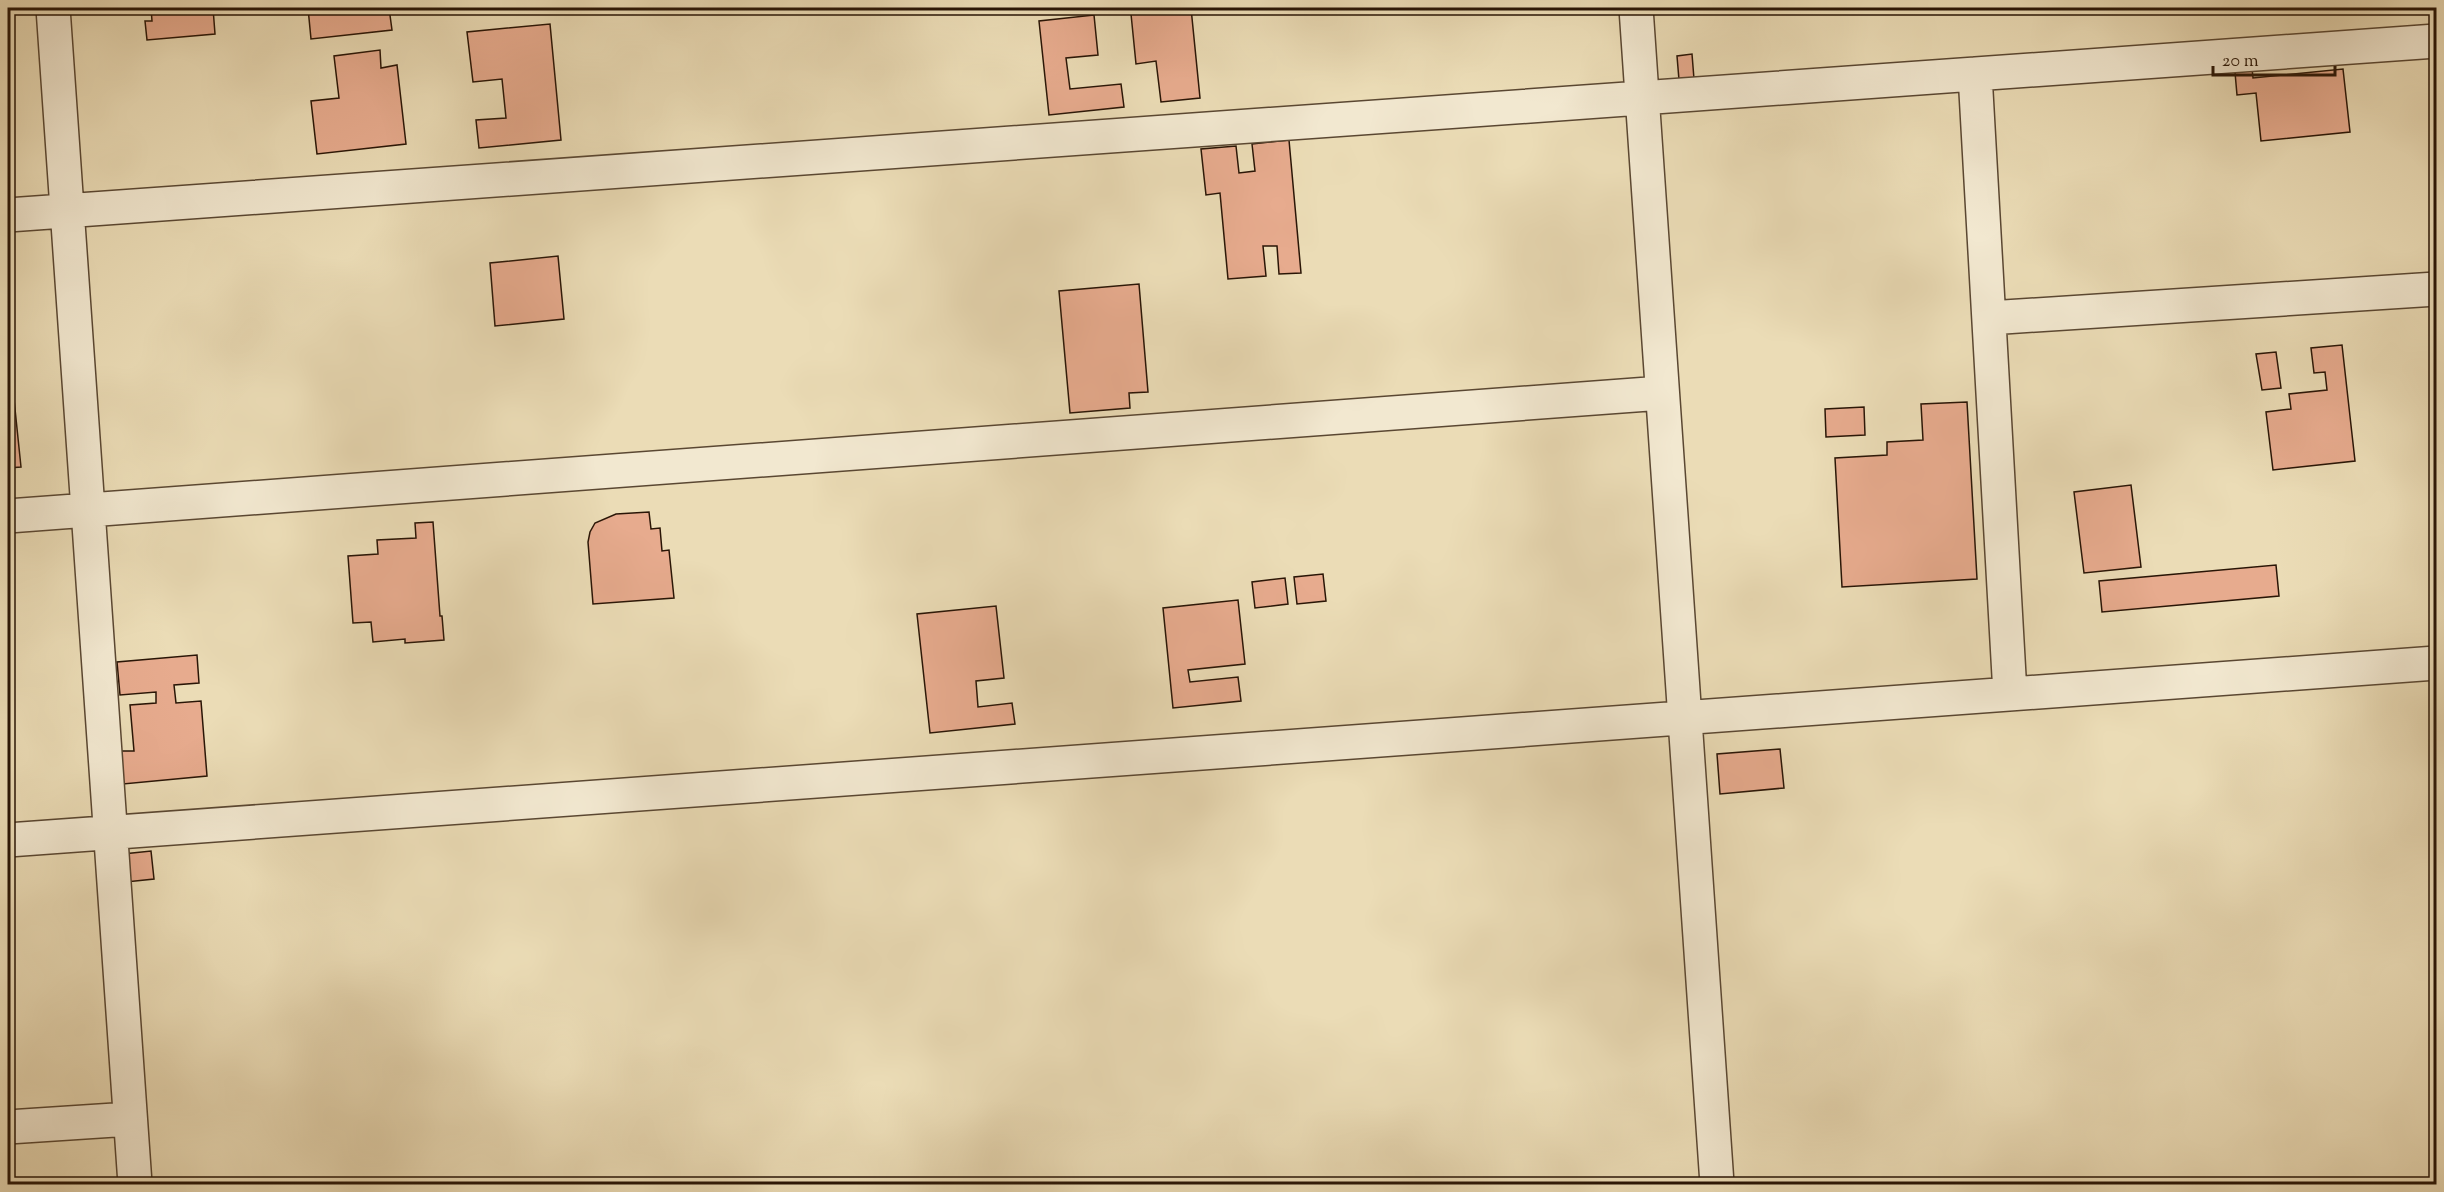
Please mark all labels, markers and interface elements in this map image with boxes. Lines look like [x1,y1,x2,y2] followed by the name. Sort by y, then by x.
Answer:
[2213,39,2334,77] scale bar
[2222,49,2259,75] text: 20 m

